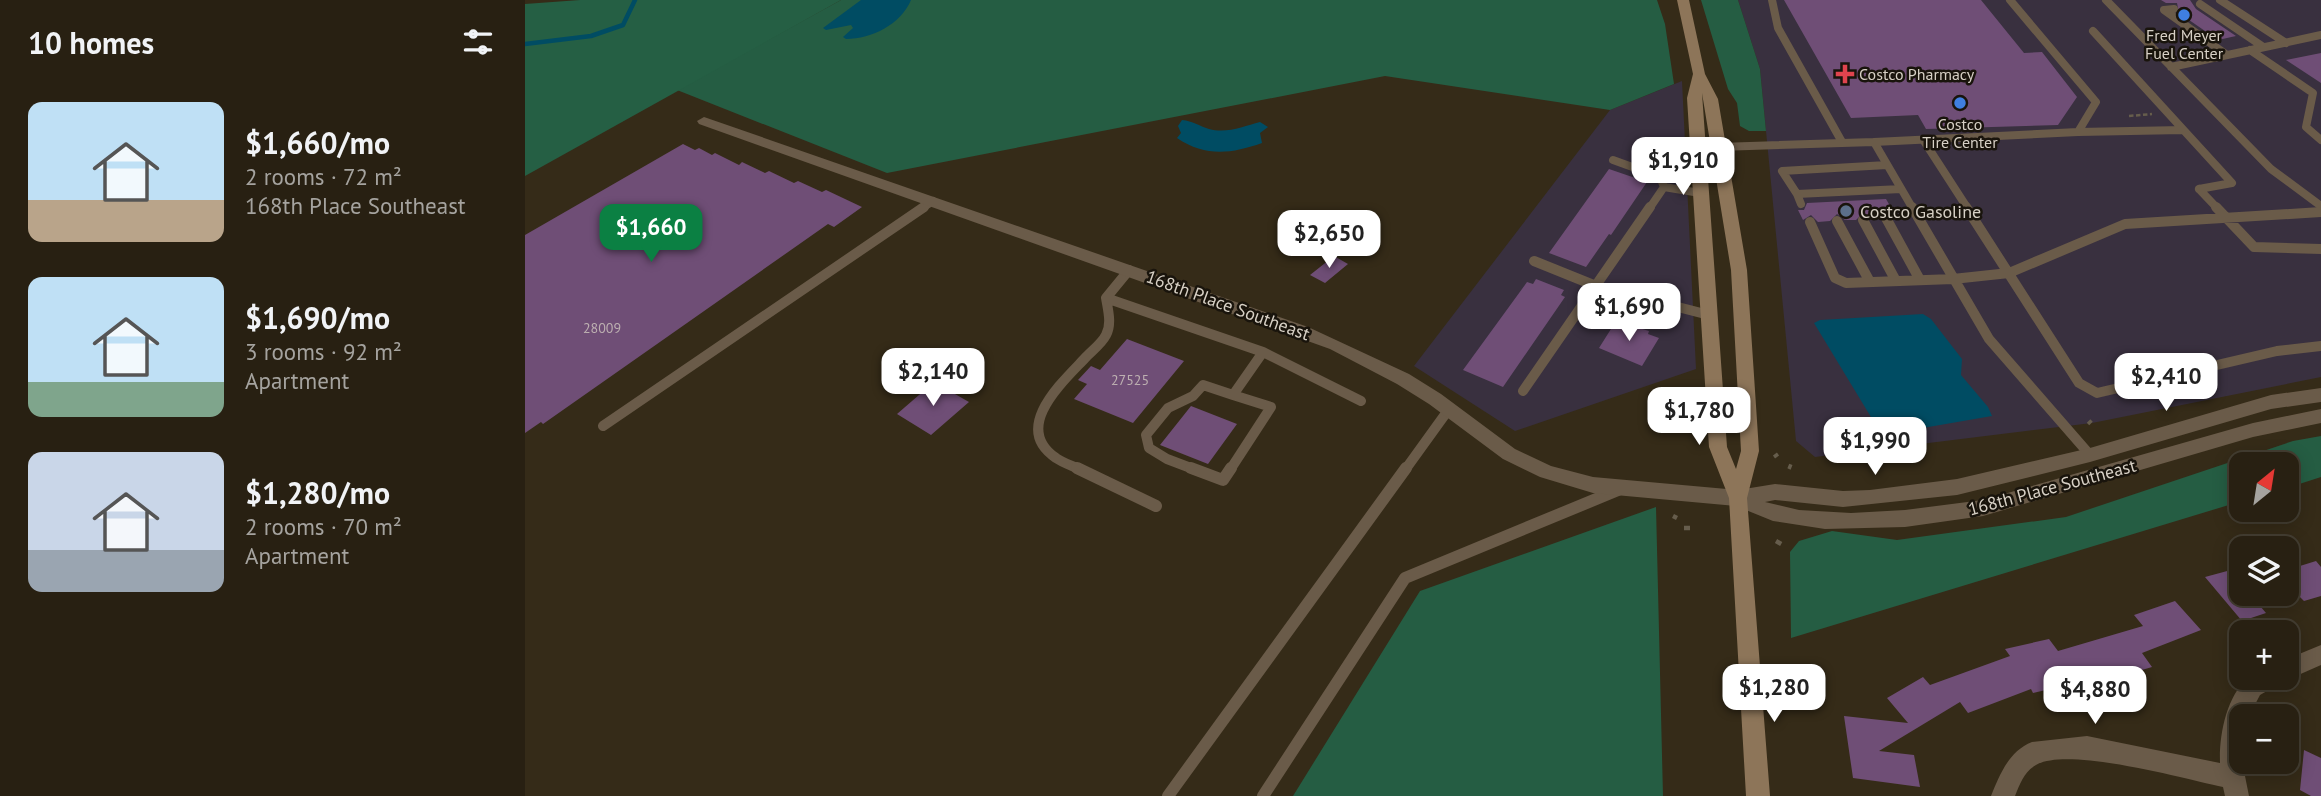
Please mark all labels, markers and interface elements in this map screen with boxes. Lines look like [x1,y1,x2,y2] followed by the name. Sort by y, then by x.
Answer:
[2176,7,2192,23] marker: Fred Meyer Fuel Center
[28,23,154,62] text: 10 homes
[459,23,497,61] icon: filters
[2145,25,2224,63] place label: Fred Meyer Fuel Center
[1859,64,1975,84] place label: Costco Pharmacy
[1837,66,1853,82] marker: Costco Pharmacy
[1952,95,1968,111] marker: Costco Tire Center
[1922,114,1998,152] place label: Costco Tire Center
[245,123,390,162] text: $1,660/mo
[84,130,168,214] icon: home
[1626,138,1740,197] pin: $1,910
[1647,145,1719,174] text: $1,910
[245,162,402,191] text: 2 rooms · 72 m²
[245,191,466,220] text: 168th Place Southeast
[1860,200,1981,223] place label: Costco Gasoline
[1838,203,1854,219] marker: Costco Gasoline
[594,204,708,264] pin: $1,660
[1272,210,1386,270] pin: $2,650
[615,212,687,241] text: $1,660
[1293,218,1365,247] text: $2,650
[1143,265,1313,345] street label: 168th Place Southeast
[1572,284,1686,343] pin: $1,690
[1593,291,1665,320] text: $1,690
[245,298,390,337] text: $1,690/mo
[84,305,168,389] icon: home
[583,319,621,337] house number: 28009
[245,337,402,366] text: 3 rooms · 92 m²
[876,348,990,408] pin: $2,140
[2109,354,2223,413] pin: $2,410
[897,356,969,385] text: $2,140
[2130,361,2202,390] text: $2,410
[245,366,349,395] text: Apartment
[1111,371,1149,389] house number: 27525
[1642,388,1756,447] pin: $1,780
[1663,395,1735,424] text: $1,780
[1818,418,1932,477] pin: $1,990
[1839,425,1911,454] text: $1,990
[2229,452,2299,522] north arrow
[2229,452,2299,774] map controls
[1966,454,2138,520] street label: 168th Place Southeast
[245,473,390,512] text: $1,280/mo
[84,480,168,564] icon: home
[245,512,402,541] text: 2 rooms · 70 m²
[2229,536,2299,606] button: layers
[245,541,349,570] text: Apartment
[2229,620,2299,690] button: +
[1717,664,1831,724] pin: $1,280
[2038,666,2152,726] pin: $4,880
[1738,672,1810,701] text: $1,280
[2059,674,2131,703] text: $4,880
[2229,704,2299,774] button: −

